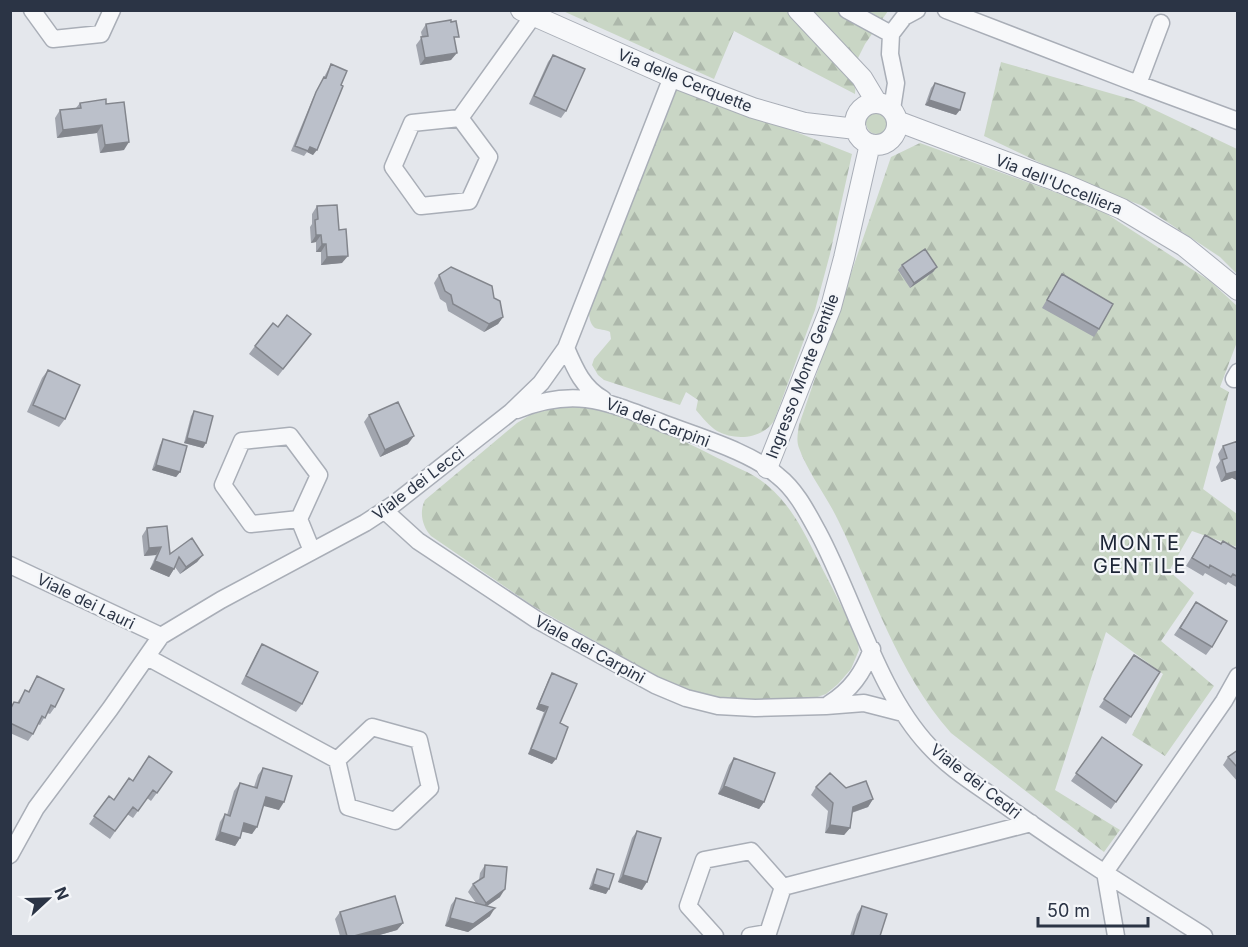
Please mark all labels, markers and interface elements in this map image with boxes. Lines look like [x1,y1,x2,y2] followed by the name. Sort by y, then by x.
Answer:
[615,44,755,116] street label: Via delle Cerquette
[992,149,1126,219] street label: Via dell'Uccelliera
[761,291,843,461] street label: Ingresso Monte Gentile
[603,393,713,451] street label: Via dei Carpini
[368,442,468,524] street label: Viale dei Lecci
[1093,531,1187,578] district label: MONTE GENTILE
[34,569,138,633] street label: Viale dei Lauri
[531,610,649,688] street label: Viale dei Carpini
[926,739,1026,823] street label: Viale dei Cedri
[18,869,78,929] north arrow
[50,884,73,903] text: N
[1038,890,1148,928] scale bar
[1047,900,1090,921] text: 50 m

